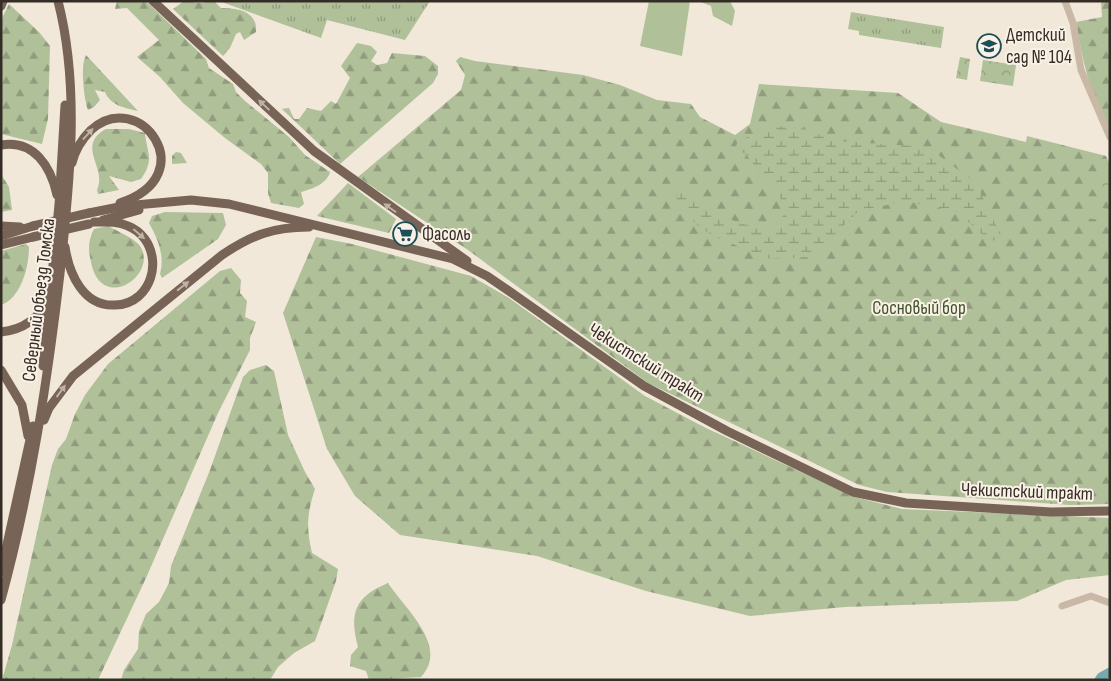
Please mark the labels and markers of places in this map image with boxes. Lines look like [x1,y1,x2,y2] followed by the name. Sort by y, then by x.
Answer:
[1006,24,1072,69] place label: Детский сад № 104
[976,33,1002,59] school or university icon: Детский сад № 104
[392,221,418,247] supermarket icon: Фасоль
[422,223,471,246] place label: Фасоль

